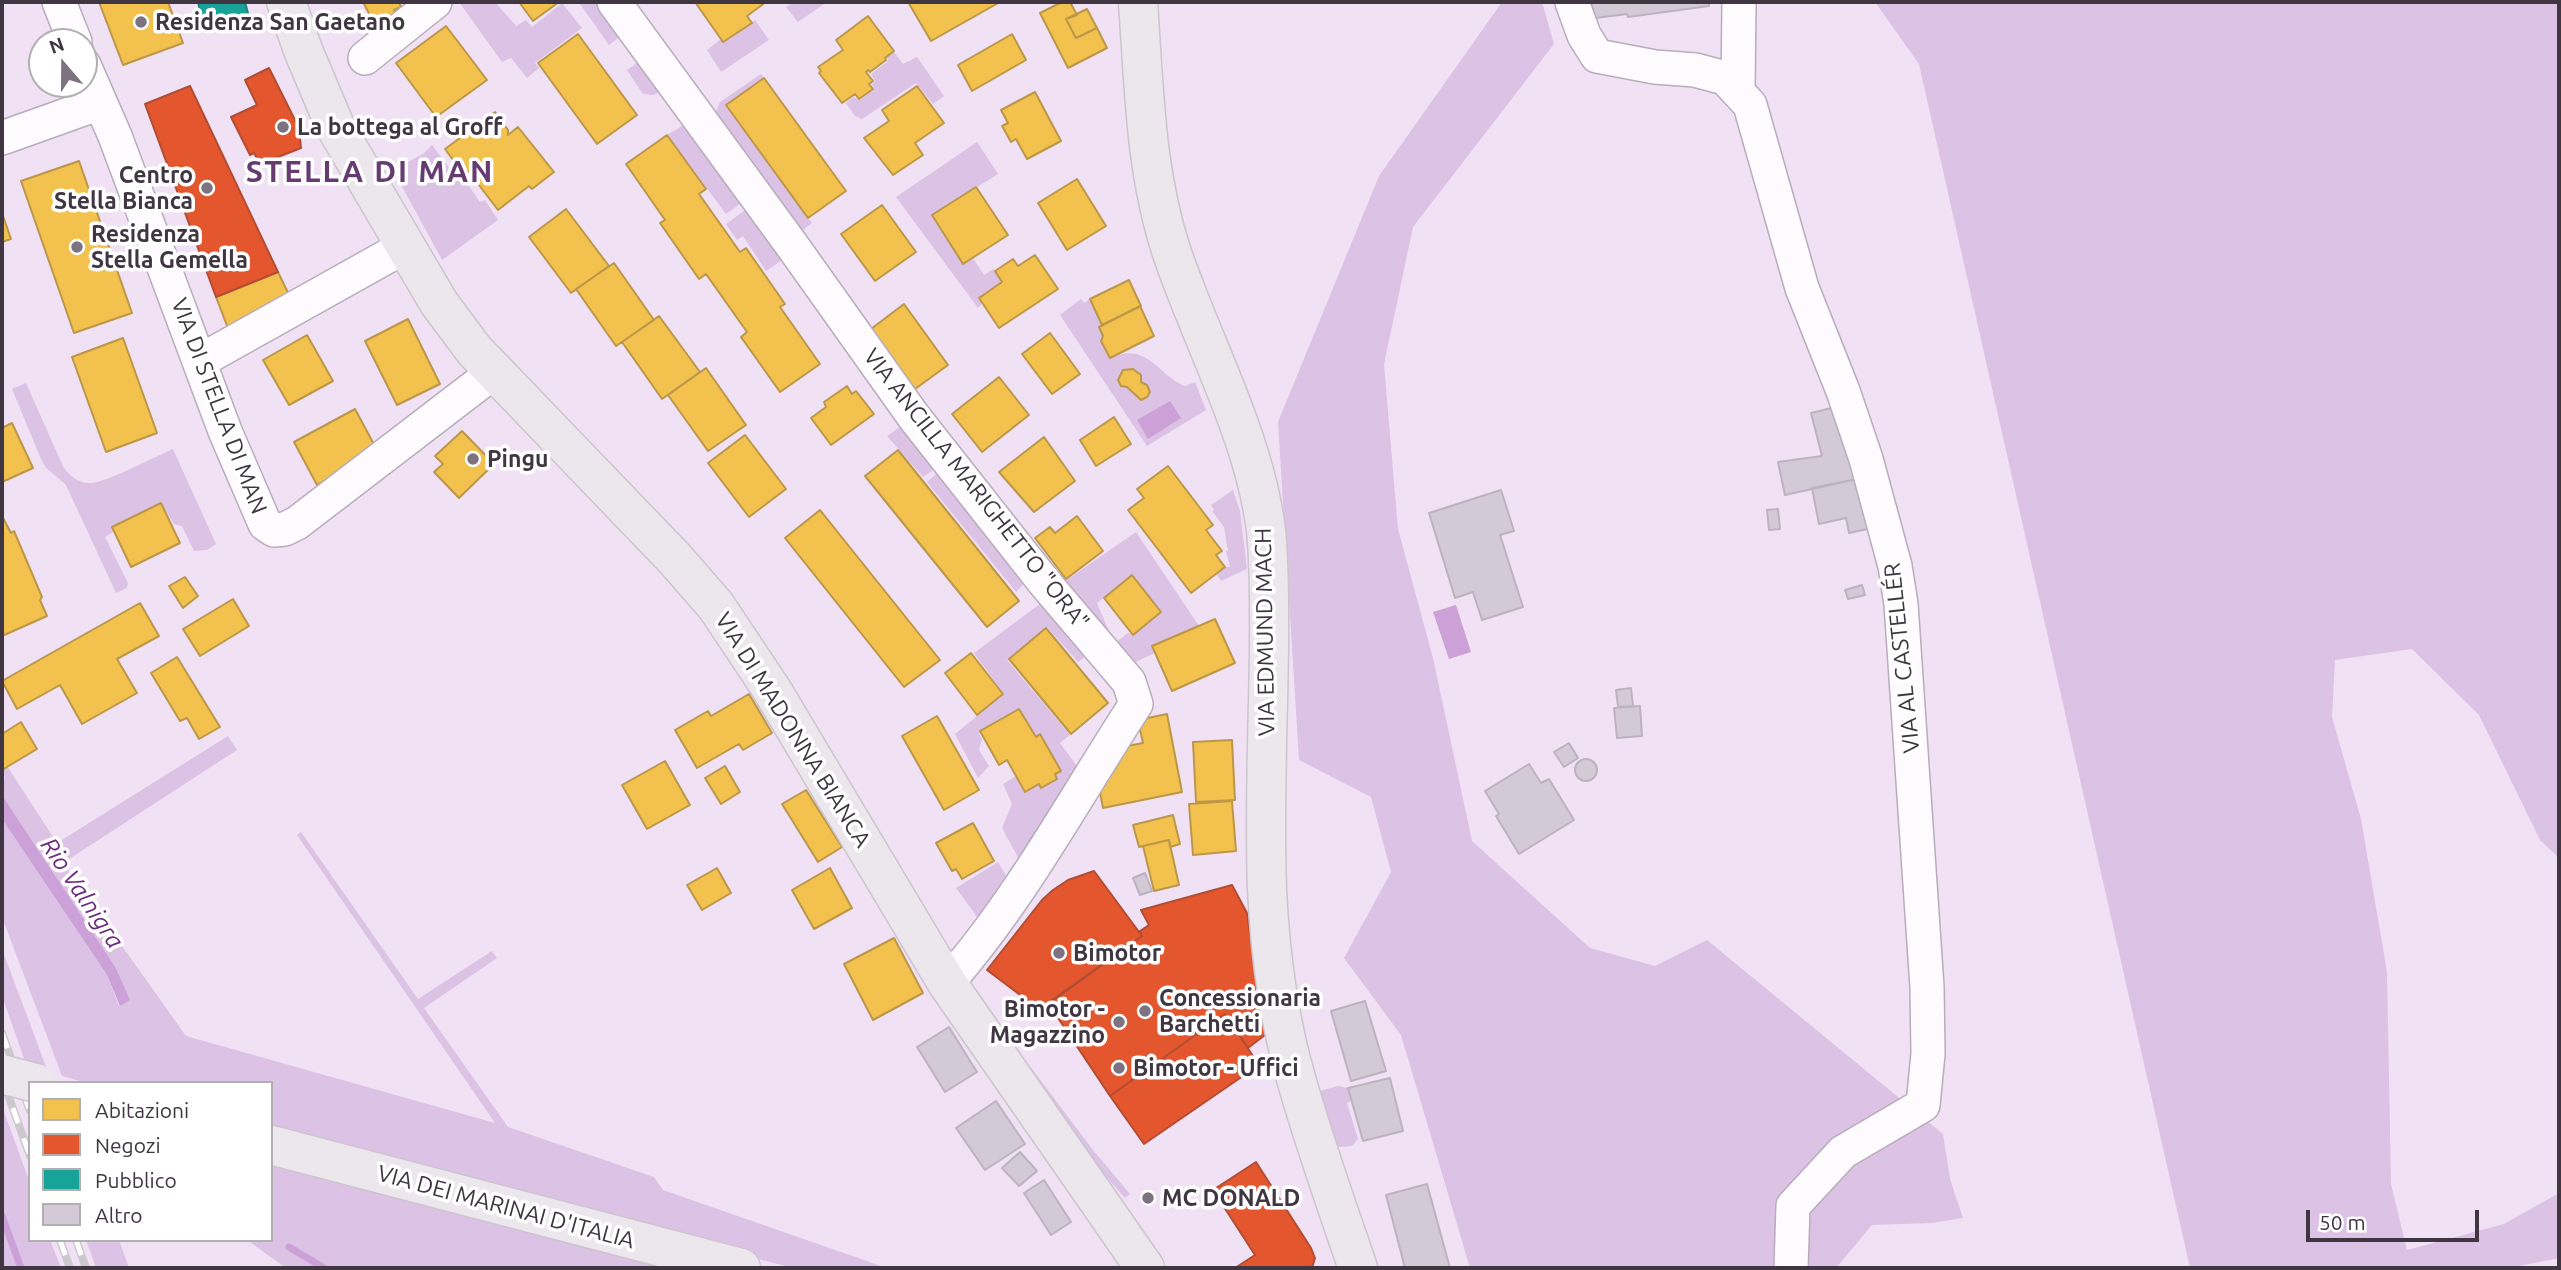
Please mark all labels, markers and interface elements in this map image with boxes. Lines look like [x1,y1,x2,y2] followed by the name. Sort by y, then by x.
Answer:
[155,8,405,36] place label: Residenza San Gaetano
[133,14,149,30] marker: Residenza San Gaetano
[28,28,98,98] north arrow
[46,32,67,58] text: N
[297,113,503,141] place label: La bottega al Groff
[275,119,291,135] marker: La bottega al Groff
[247,154,493,190] district label: STELLA DI MAN
[54,161,193,215] place label: Centro Stella Bianca
[199,180,215,196] marker: Centro Stella Bianca
[91,220,248,274] place label: Residenza Stella Gemella
[69,239,85,255] marker: Residenza Stella Gemella
[165,294,273,518] street label: VIA DI STELLA DI MAN
[858,343,1094,635] street label: VIA ANCILLA MARIGHETTO "ORA"
[487,445,548,473] place label: Pingu
[465,451,481,467] marker: Pingu
[1249,528,1281,736] street label: VIA EDMUND MACH
[1878,562,1926,754] street label: VIA AL CASTELLÉR
[709,608,877,852] street label: VIA DI MADONNA BIANCA
[35,832,129,954] water label: Rio Valnigra
[1073,939,1161,967] place label: Bimotor
[1051,945,1067,961] marker: Bimotor
[1159,984,1321,1038] place label: Concessionaria Barchetti
[990,995,1105,1049] place label: Bimotor - Magazzino
[1137,1003,1153,1019] marker: Concessionaria Barchetti
[1111,1014,1127,1030] marker: Bimotor - Magazzino
[1133,1054,1299,1082] place label: Bimotor - Uffici
[1111,1060,1127,1076] marker: Bimotor - Uffici
[28,1081,273,1242] legend
[95,1098,189,1122] text: Abitazioni
[95,1133,161,1157] text: Negozi
[374,1159,638,1255] street label: VIA DEI MARINAI D'ITALIA
[95,1168,177,1192] text: Pubblico
[1162,1184,1300,1212] place label: MC DONALD
[1140,1190,1156,1206] marker: MC DONALD
[2309,1196,2482,1240] scale bar
[95,1203,143,1227] text: Altro
[2319,1210,2366,1234] text: 50 m

